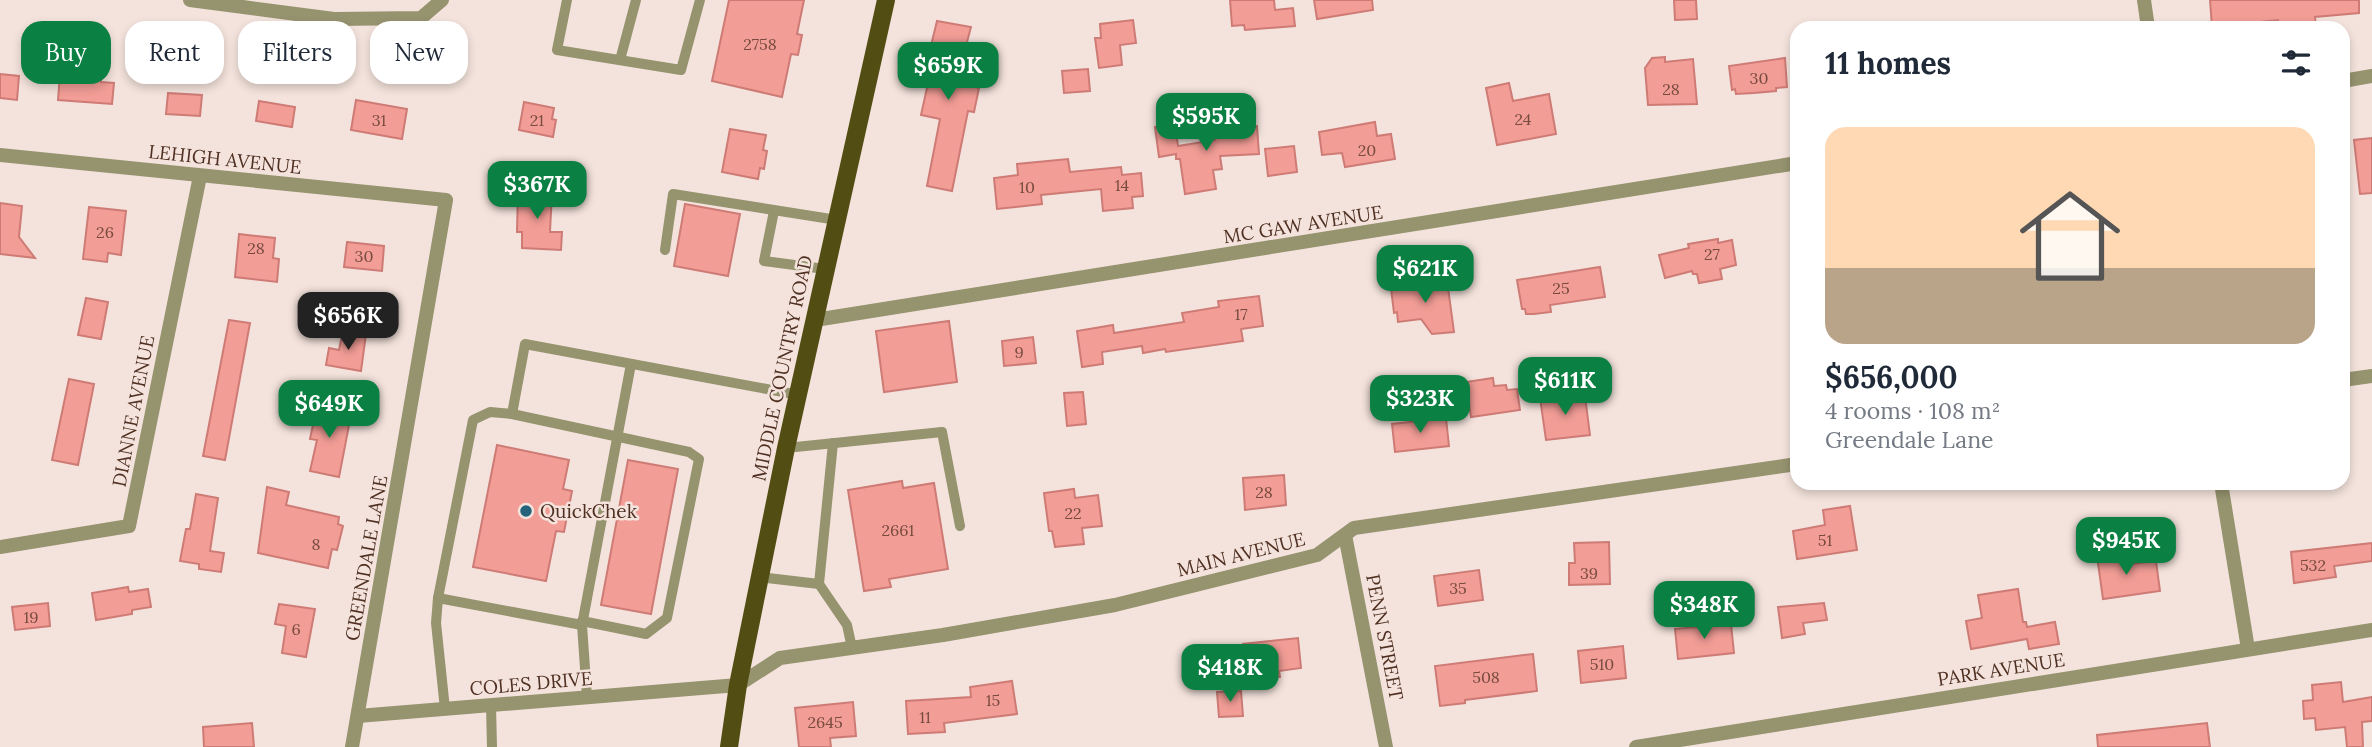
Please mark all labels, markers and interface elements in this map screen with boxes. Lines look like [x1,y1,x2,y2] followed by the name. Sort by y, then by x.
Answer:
[21,21,111,84] chip: Buy
[125,21,224,84] chip: Rent
[238,21,356,84] chip: Filters
[370,21,468,84] chip: New
[743,34,777,54] house number: 2758
[899,42,997,102] pin: $659K
[1825,44,1951,82] text: 11 homes
[2277,44,2315,82] icon: filters
[914,50,982,79] text: $659K
[1750,68,1768,88] house number: 30
[1662,79,1680,99] house number: 28
[1157,94,1255,153] pin: $595K
[1172,101,1240,130] text: $595K
[1515,109,1532,129] house number: 24
[372,110,387,130] house number: 31
[530,110,544,130] house number: 21
[147,139,303,179] street label: LEHIGH AVENUE
[1358,140,1376,160] house number: 20
[488,162,586,221] pin: $367K
[504,169,570,198] text: $367K
[2007,173,2133,299] icon: home
[1115,175,1130,195] house number: 14
[1019,177,1035,197] house number: 10
[1222,200,1384,248] street label: MC GAW AVENUE
[96,222,114,242] house number: 26
[247,238,265,258] house number: 28
[1704,244,1721,264] house number: 27
[355,246,373,266] house number: 30
[1376,246,1474,305] pin: $621K
[746,253,818,483] street label: MIDDLE COUNTRY ROAD
[1393,253,1457,282] text: $621K
[1552,278,1570,298] house number: 25
[299,292,397,352] pin: $656K
[314,300,382,329] text: $656K
[1234,304,1248,324] house number: 17
[107,333,159,489] street label: DIANNE AVENUE
[1014,342,1024,362] house number: 9
[1516,358,1614,417] pin: $611K
[1825,358,1958,396] text: $656,000
[1534,365,1596,394] text: $611K
[1371,376,1469,435] pin: $323K
[280,380,378,440] pin: $649K
[1386,383,1454,412] text: $323K
[295,388,363,417] text: $649K
[1825,396,2000,425] text: 4 rooms · 108 m²
[1825,425,1994,454] text: Greendale Lane
[340,473,392,643] street label: GREENDALE LANE
[1255,482,1273,502] house number: 28
[540,499,638,523] place label: QuickChek
[518,503,534,519] marker: QuickChek
[1064,503,1082,523] house number: 22
[2077,518,2175,577] pin: $945K
[882,520,915,540] house number: 2661
[2092,525,2160,554] text: $945K
[1174,526,1308,582] street label: MAIN AVENUE
[1818,530,1832,550] house number: 51
[312,534,321,554] house number: 8
[2300,555,2326,575] house number: 532
[1580,563,1598,583] house number: 39
[1361,572,1409,702] street label: PENN STREET
[1449,578,1467,598] house number: 35
[1655,582,1753,641] pin: $348K
[1670,589,1738,618] text: $348K
[23,607,39,627] house number: 19
[291,619,301,639] house number: 6
[1181,644,1279,704] pin: $418K
[1936,647,2066,691] street label: PARK AVENUE
[1198,652,1262,681] text: $418K
[1590,654,1614,674] house number: 510
[469,666,593,700] street label: COLES DRIVE
[1472,667,1500,687] house number: 508
[986,690,1000,710] house number: 15
[919,707,931,727] house number: 11
[807,712,843,732] house number: 2645

